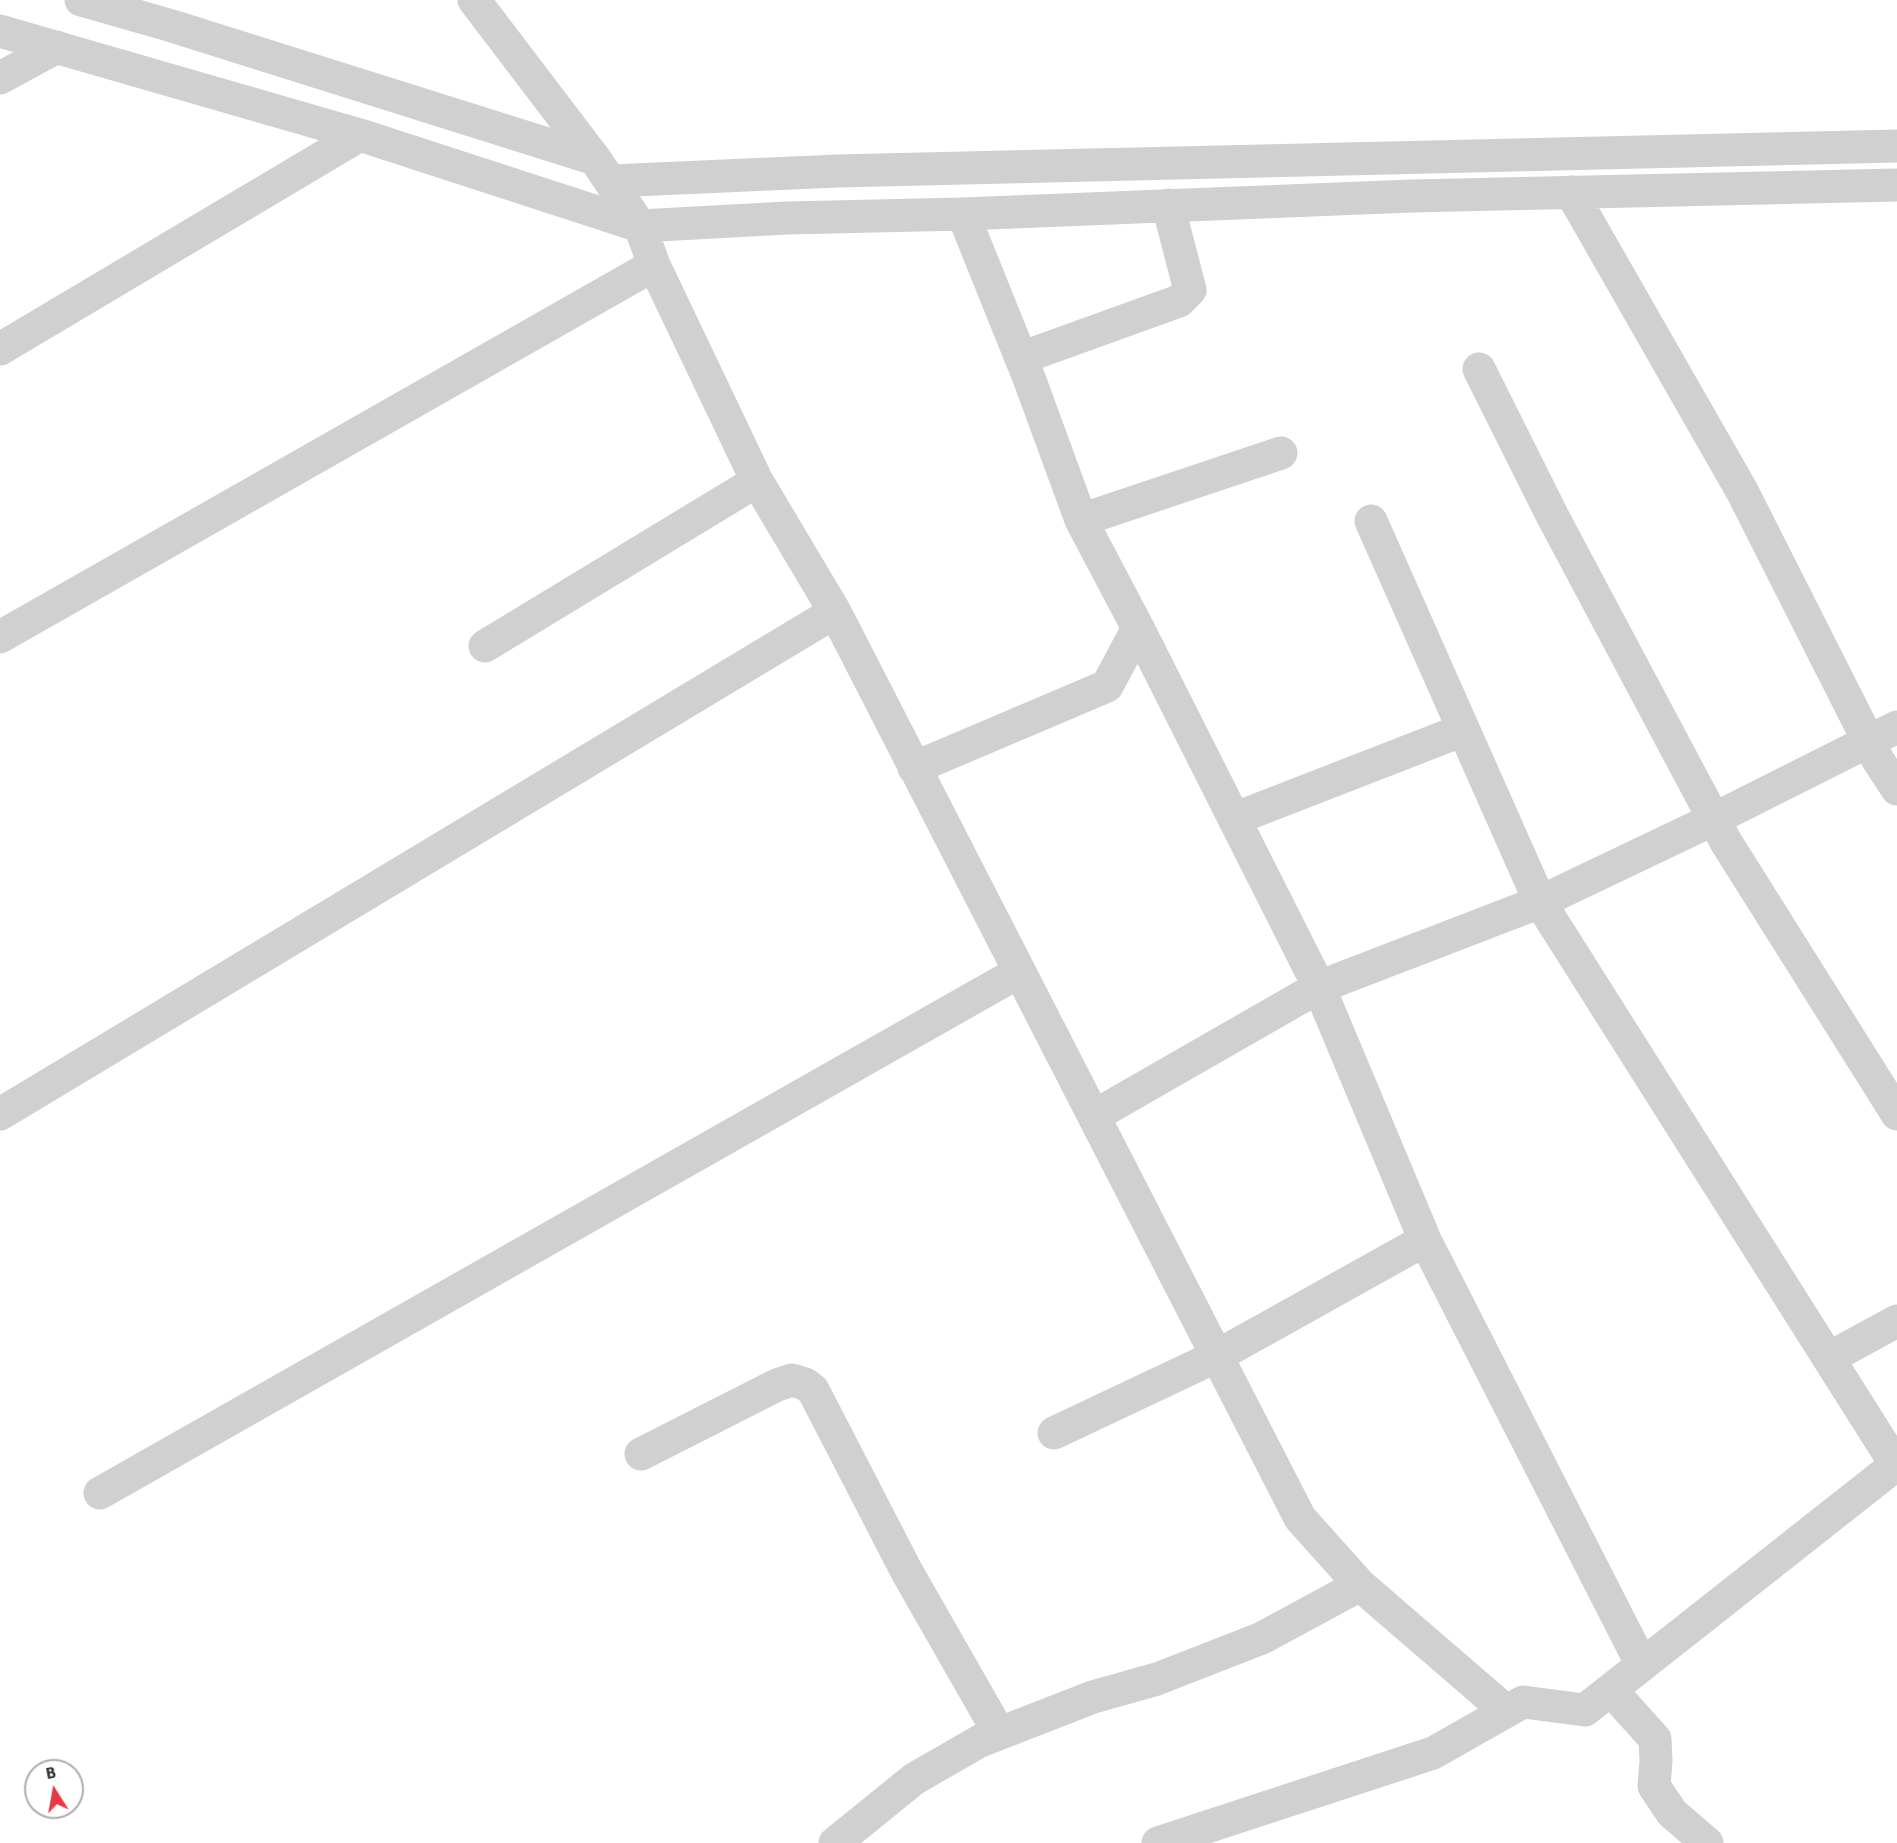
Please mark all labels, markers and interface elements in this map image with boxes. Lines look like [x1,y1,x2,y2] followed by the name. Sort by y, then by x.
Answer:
[24,1759,84,1819] north arrow
[44,1763,58,1784] text: B

